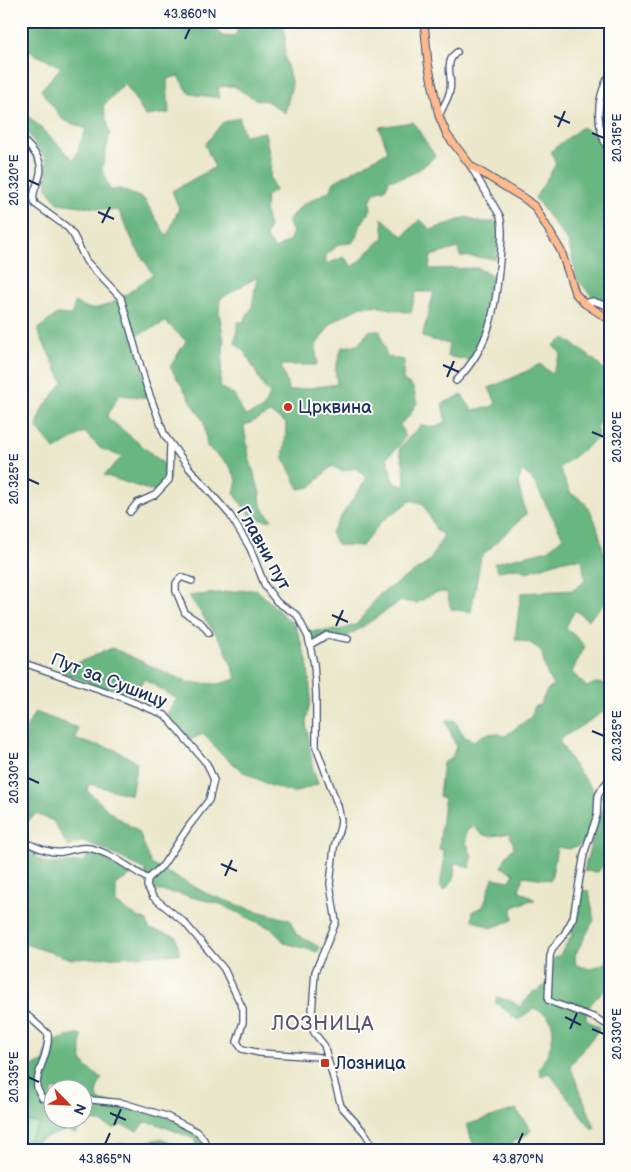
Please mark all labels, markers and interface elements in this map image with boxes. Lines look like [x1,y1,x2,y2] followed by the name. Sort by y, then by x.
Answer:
[164,7,216,22] text: 43.860°N
[610,114,625,162] text: 20.315°E
[7,154,22,206] text: 20.320°E
[298,397,372,418] place label: Црквина
[282,401,294,413] marker: Црквина
[610,411,625,463] text: 20.320°E
[7,453,22,505] text: 20.325°E
[232,503,295,594] street label: Главни пут
[48,649,170,712] street label: Пут за Сушицу
[610,710,625,762] text: 20.325°E
[7,752,22,804] text: 20.330°E
[610,1008,625,1060] text: 20.330°E
[271,1012,374,1036] district label: ЛОЗНИЦА
[7,1051,22,1103] text: 20.335°E
[334,1053,406,1074] place label: Лозница
[319,1057,331,1069] marker: Лозница
[42,1080,92,1130] north arrow
[70,1101,89,1117] text: N
[79,1152,131,1167] text: 43.865°N
[492,1152,544,1167] text: 43.870°N

